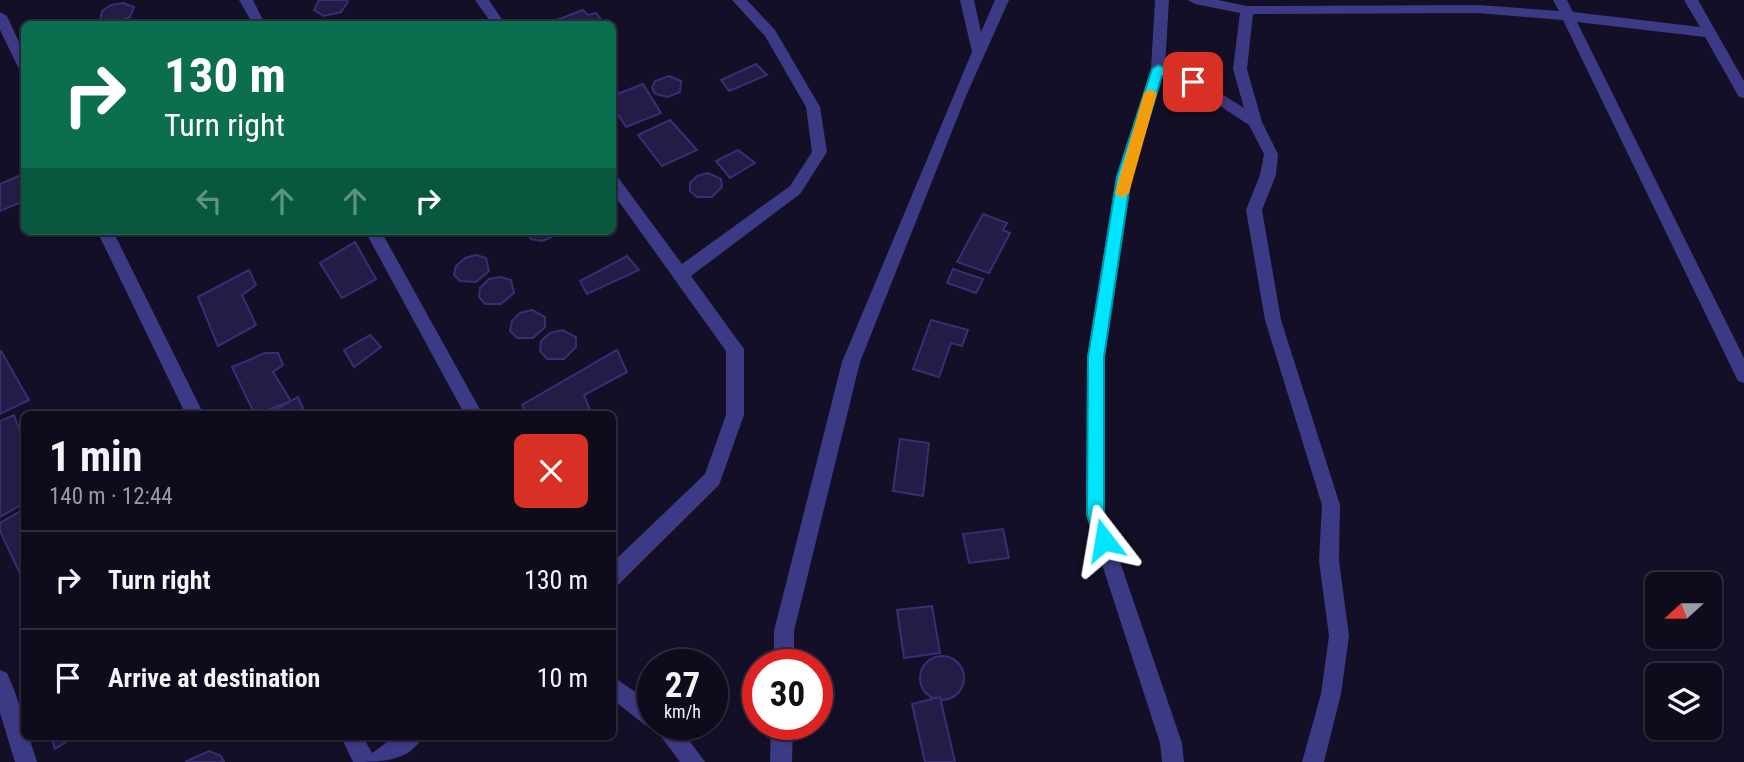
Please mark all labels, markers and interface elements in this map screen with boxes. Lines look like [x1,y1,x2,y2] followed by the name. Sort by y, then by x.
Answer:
[164,47,286,104] text: 130 m
[49,49,140,140] icon: right
[1163,52,1223,112] pin
[1174,63,1212,101] icon: arrive
[164,106,285,144] text: Turn right
[190,182,228,220] icon: left
[263,182,301,220] icon: ahead
[336,182,374,220] icon: ahead
[409,182,447,220] icon: right
[49,432,142,481] text: 1 min
[514,434,588,508] button: close
[49,483,173,510] text: 140 m · 12:44
[1067,503,1141,577] position arrow
[49,561,87,599] icon: right
[108,565,210,595] text: Turn right
[524,565,588,595] text: 130 m
[1645,572,1722,649] north arrow
[1645,572,1722,740] map controls
[742,649,833,740] speed limit sign: 30
[49,659,87,697] icon: arrive
[108,663,320,693] text: Arrive at destination
[537,663,588,693] text: 10 m
[1645,663,1722,740] button: layers
[665,665,700,706] text: 27
[664,701,701,722] text: km/h

